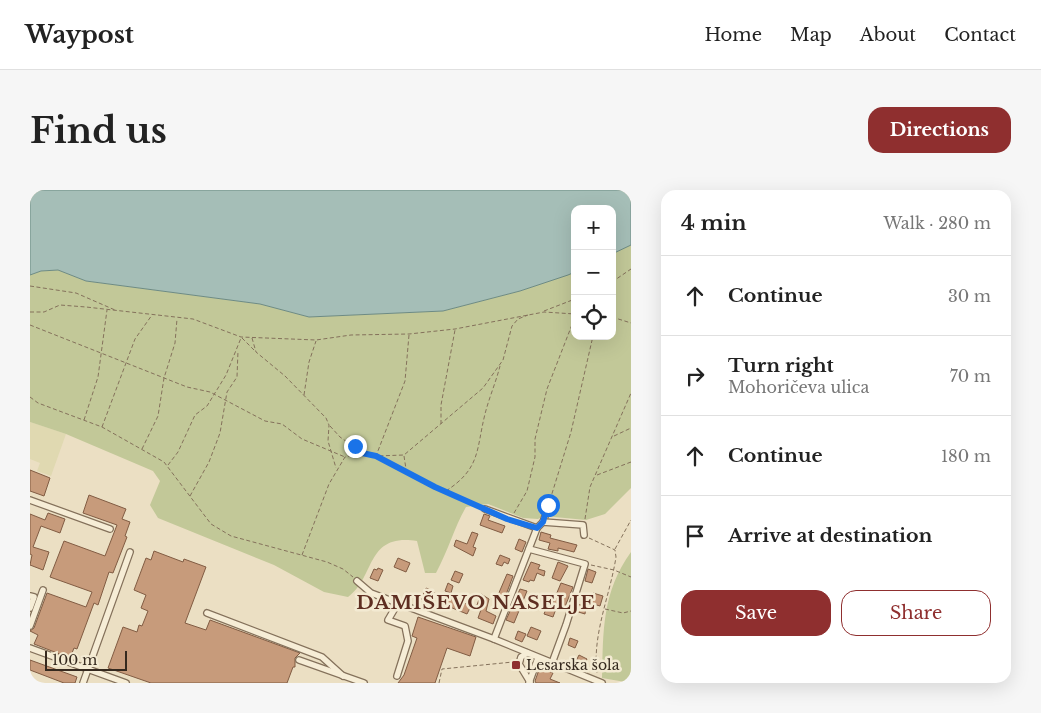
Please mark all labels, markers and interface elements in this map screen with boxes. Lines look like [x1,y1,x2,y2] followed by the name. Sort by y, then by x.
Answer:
[25,20,134,49] text: Waypost
[704,24,762,46] text: Home
[790,24,832,46] text: Map
[860,24,916,46] text: About
[944,24,1016,46] text: Contact
[868,107,1011,153] button: Directions
[30,109,167,152] text: Find us
[571,205,616,340] map controls
[571,205,616,250] button: +
[681,210,747,236] text: 4 min
[883,213,991,233] text: Walk · 280 m
[571,250,616,295] button: −
[681,282,709,310] icon: ahead
[728,284,823,307] text: Continue
[948,286,991,306] text: 30 m
[571,295,616,340] button: locate
[728,354,834,377] text: Turn right
[681,362,709,390] icon: right
[950,366,991,386] text: 70 m
[728,377,869,397] text: Mohoričeva ulica
[344,435,367,458] route end
[681,442,709,470] icon: ahead
[728,444,823,467] text: Continue
[941,446,991,466] text: 180 m
[537,494,560,517] route start
[681,522,709,550] icon: arrive
[728,524,932,547] text: Arrive at destination
[681,590,831,636] button: Save
[841,590,991,636] button: Share
[356,591,596,614] district label: DAMIŠEVO NASELJE
[45,648,128,671] scale bar
[52,651,97,669] text: 100 m
[526,656,620,674] place label: Lesarska šola
[510,659,522,671] marker: Lesarska šola

